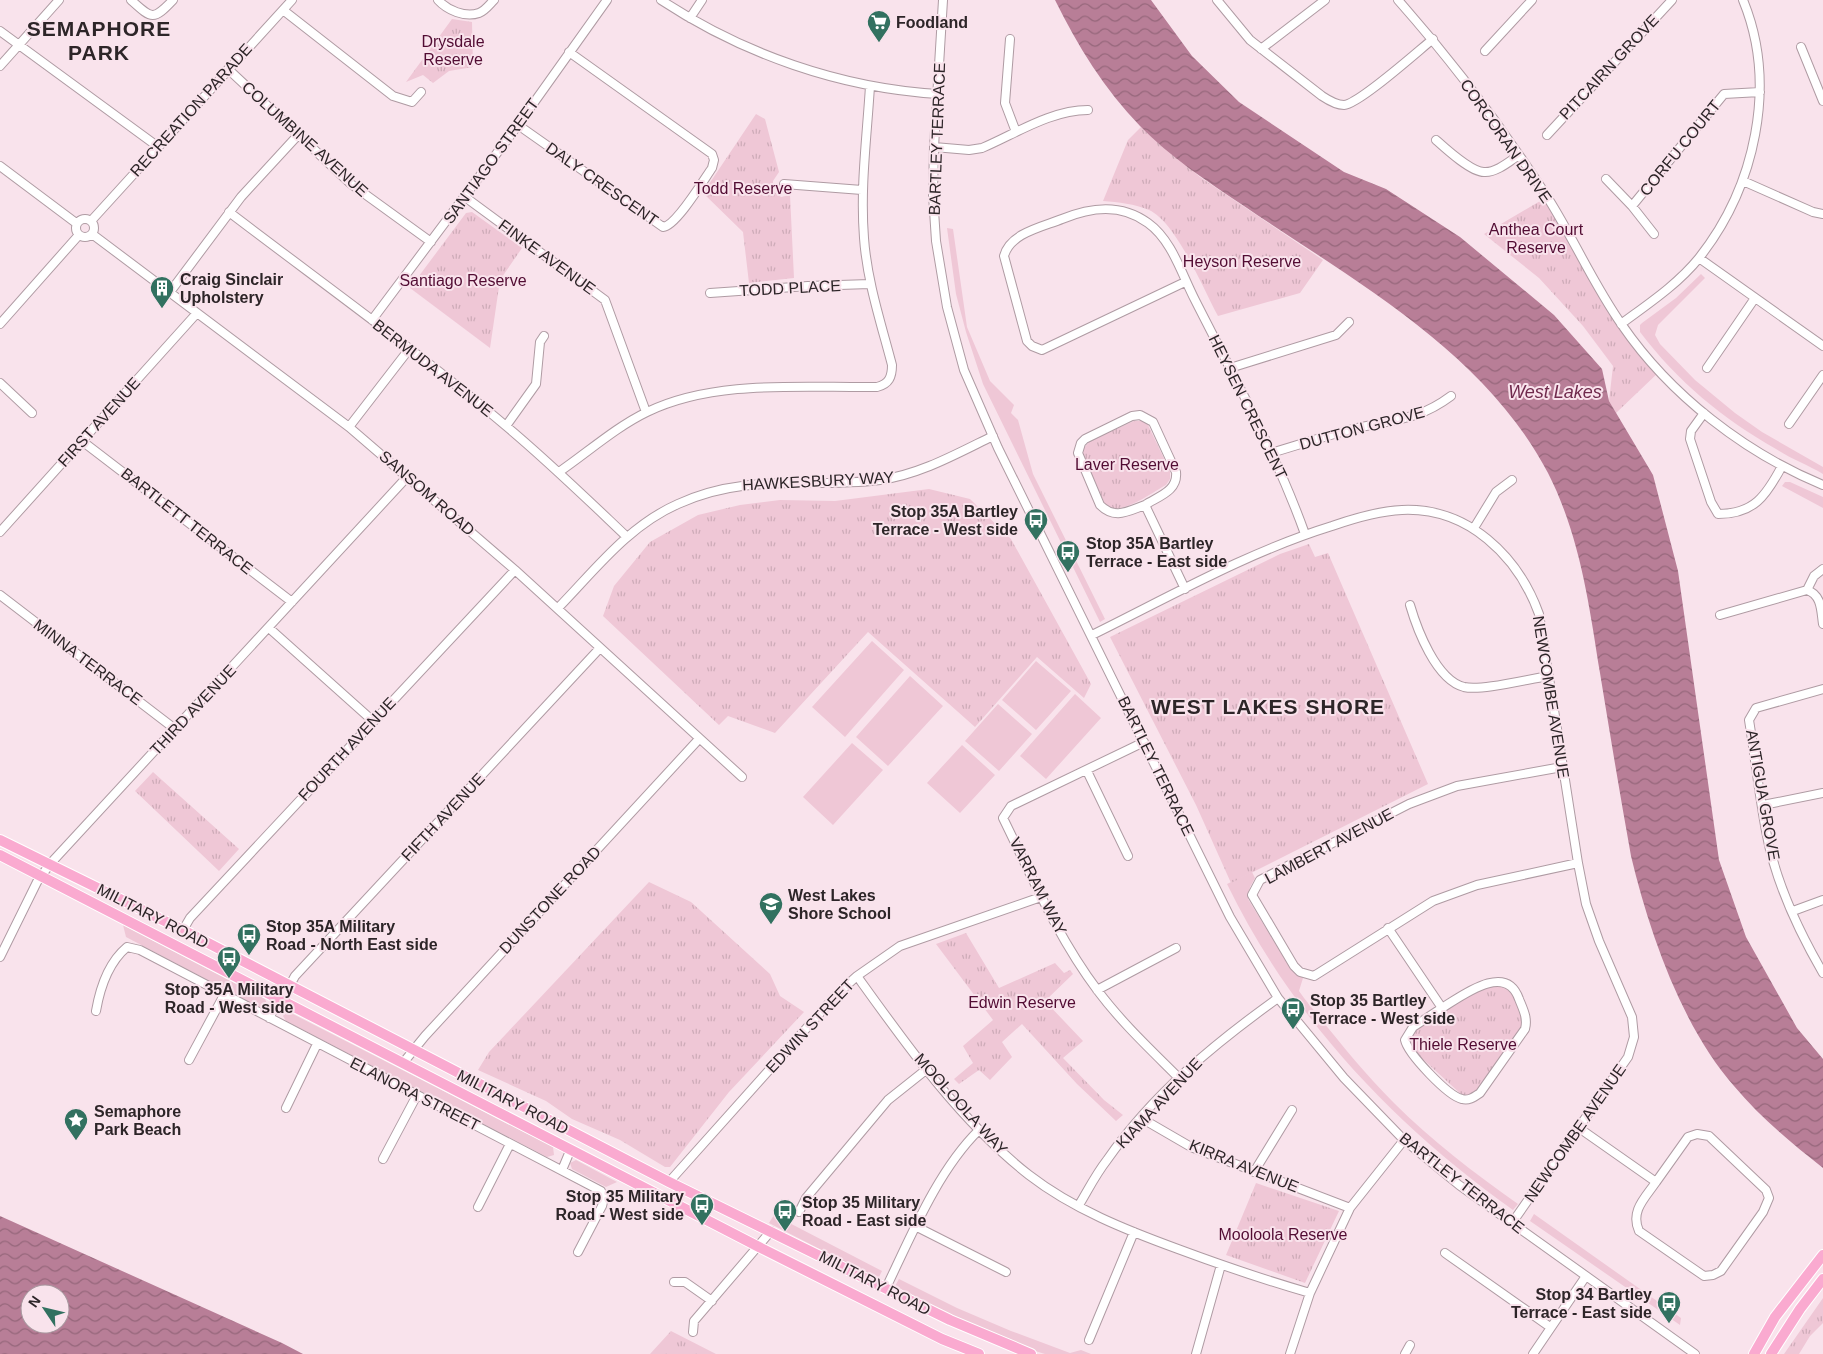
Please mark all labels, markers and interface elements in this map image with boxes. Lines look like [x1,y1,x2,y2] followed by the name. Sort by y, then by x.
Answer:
[866,9,892,43] supermarket icon: Foodland
[1556,11,1662,123] street label: PITCAIRN GROVE
[896,14,968,31] place label: Foodland
[27,17,171,64] district label: SEMAPHORE PARK
[421,33,485,68] park label: Drysdale Reserve
[127,40,255,180] street label: RECREATION PARADE
[926,62,948,216] street label: BARTLEY TERRACE
[1457,76,1555,206] street label: CORCORAN DRIVE
[239,78,371,200] street label: COLUMBINE AVENUE
[440,95,542,227] street label: SANTIAGO STREET
[1636,97,1724,199] street label: CORFU COURT
[543,139,661,229] street label: DALY CRESCENT
[694,180,792,197] park label: Todd Reserve
[495,216,599,298] street label: FINKE AVENUE
[1489,221,1584,256] park label: Anthea Court Reserve
[1183,253,1301,270] park label: Heyson Reserve
[180,271,283,306] place label: Craig Sinclair Upholstery
[399,272,527,289] park label: Santiago Reserve
[149,275,175,309] building icon: Craig Sinclair Upholstery
[739,277,841,299] street label: TODD PLACE
[370,316,496,420] street label: BERMUDA AVENUE
[1206,332,1290,482] street label: HEYSEN CRESCENT
[55,374,143,470] street label: FIRST AVENUE
[1508,382,1602,402] water label: West Lakes
[1298,403,1426,453] street label: DUTTON GROVE
[376,447,478,539] street label: SANSOM ROAD
[1075,456,1179,473] park label: Laver Reserve
[118,464,256,578] street label: BARTLETT TERRACE
[742,469,895,493] street label: HAWKESBURY WAY
[873,503,1018,538] place label: Stop 35A Bartley Terrace - West side
[1023,507,1049,541] bus stop icon: Stop 35A Bartley Terrace - West side
[1086,535,1227,570] place label: Stop 35A Bartley Terrace - East side
[1055,539,1081,573] bus stop icon: Stop 35A Bartley Terrace - East side
[1530,615,1572,779] street label: NEWCOMBE AVENUE
[30,616,146,708] street label: MINNA TERRACE
[147,661,239,759] street label: THIRD AVENUE
[295,694,399,804] street label: FOURTH AVENUE
[1115,694,1197,838] street label: BARTLEY TERRACE
[1151,695,1385,718] district label: WEST LAKES SHORE
[1743,728,1783,862] street label: ANTIGUA GROVE
[398,770,488,864] street label: FIFTH AVENUE
[1262,805,1396,887] street label: LAMBERT AVENUE
[1006,835,1070,938] street label: VARRAM WAY
[496,843,604,957] street label: DUNSTONE ROAD
[94,881,212,951] street label: MILITARY ROAD
[788,887,891,922] place label: West Lakes Shore School
[758,891,784,925] school or university icon: West Lakes Shore School
[266,918,438,953] place label: Stop 35A Military Road - North East side
[236,922,262,956] bus stop icon: Stop 35A Military Road - North East side
[216,945,242,979] bus stop icon: Stop 35A Military Road - West side
[763,976,858,1076] street label: EDWIN STREET
[164,981,294,1016] place label: Stop 35A Military Road - West side
[1310,992,1455,1027] place label: Stop 35 Bartley Terrace - West side
[968,994,1076,1011] park label: Edwin Reserve
[1280,996,1306,1030] bus stop icon: Stop 35 Bartley Terrace - West side
[1409,1036,1517,1053] park label: Thiele Reserve
[911,1050,1011,1158] street label: MOOLOOLA WAY
[347,1054,483,1134] street label: ELANORA STREET
[1113,1054,1205,1152] street label: KIAMA AVENUE
[1521,1061,1629,1205] street label: NEWCOMBE AVENUE
[454,1067,572,1137] street label: MILITARY ROAD
[94,1103,181,1138] place label: Semaphore Park Beach
[63,1107,89,1141] place icon: Semaphore Park Beach
[1397,1129,1527,1237] street label: BARTLEY TERRACE
[1187,1136,1301,1196] street label: KIRRA AVENUE
[555,1188,684,1223] place label: Stop 35 Military Road - West side
[689,1192,715,1226] bus stop icon: Stop 35 Military Road - West side
[802,1194,927,1229] place label: Stop 35 Military Road - East side
[772,1198,798,1232] bus stop icon: Stop 35 Military Road - East side
[1219,1226,1348,1243] park label: Mooloola Reserve
[816,1248,934,1318] street label: MILITARY ROAD
[20,1284,70,1334] north arrow
[1511,1286,1652,1321] place label: Stop 34 Bartley Terrace - East side
[1656,1290,1682,1324] bus stop icon: Stop 34 Bartley Terrace - East side
[25,1293,44,1310] text: N

